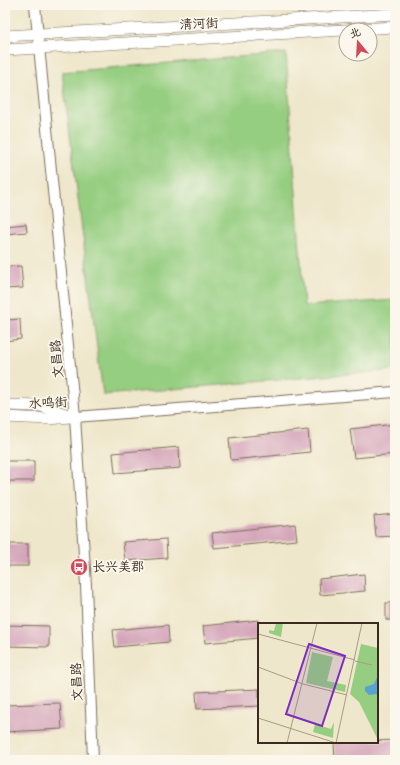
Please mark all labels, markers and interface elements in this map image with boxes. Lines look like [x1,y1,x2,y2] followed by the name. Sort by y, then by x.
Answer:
[179,14,219,34] street label: 清河街
[338,22,378,62] north arrow
[348,24,363,42] text: 北
[46,339,68,379] street label: 文昌路
[28,393,68,413] street label: 水鸣街
[69,557,89,577] bus stop icon: 长兴美郡
[92,558,144,576] place label: 长兴美郡
[258,623,378,743] inset map
[67,662,87,702] street label: 文昌路

